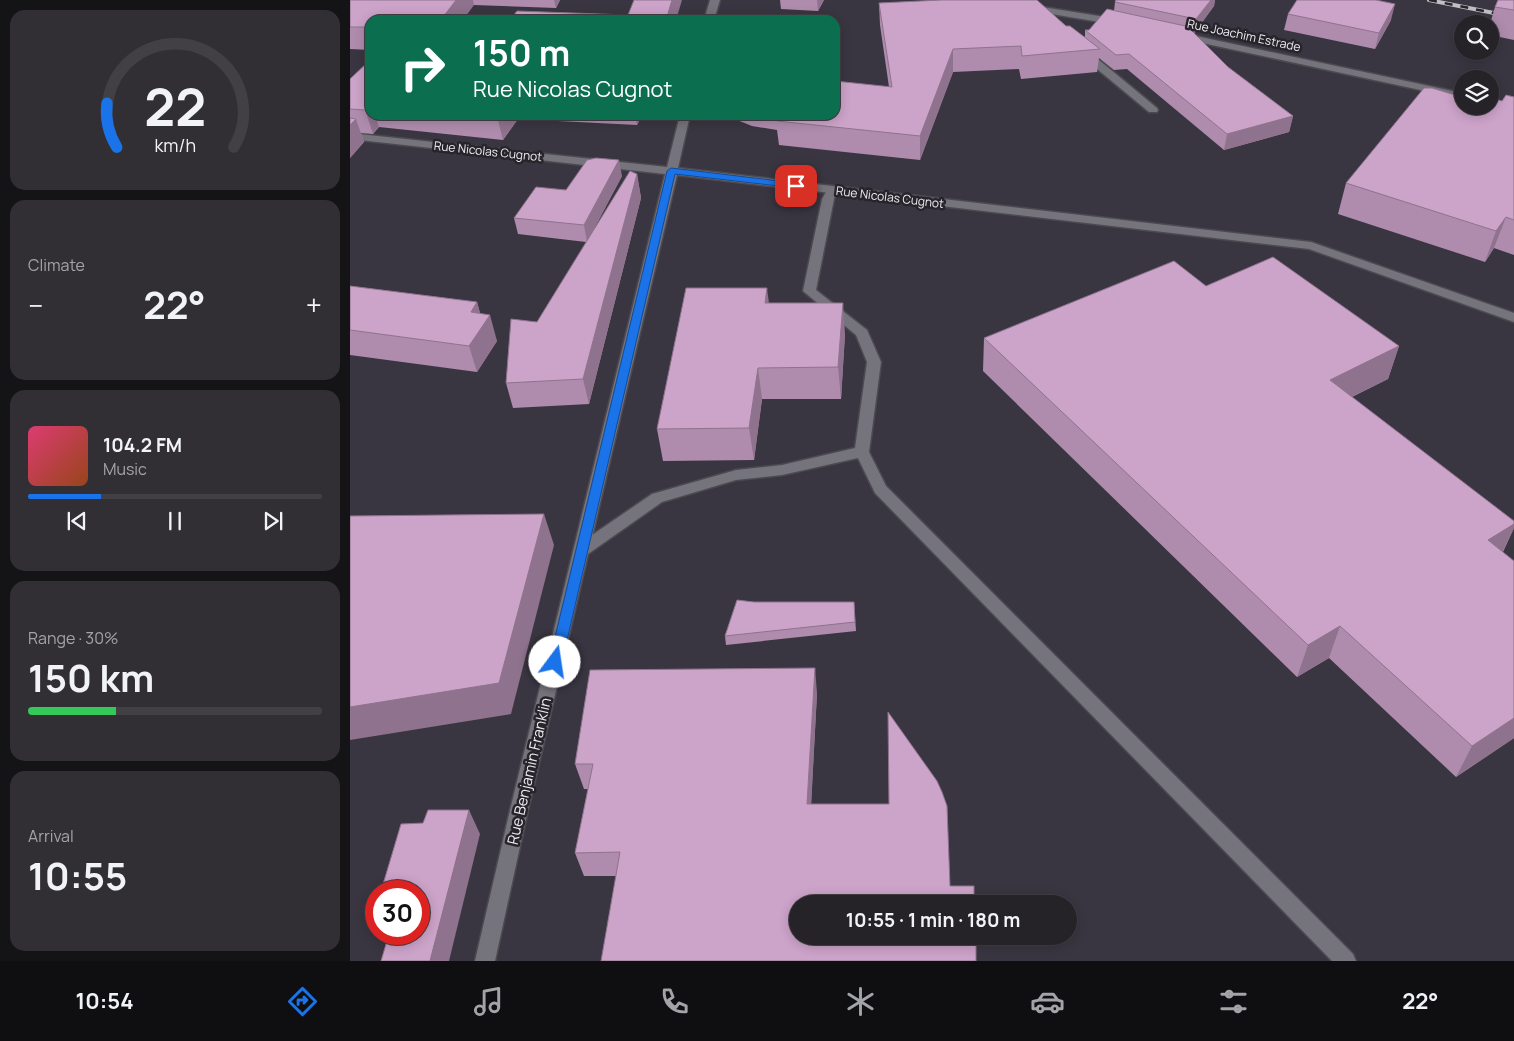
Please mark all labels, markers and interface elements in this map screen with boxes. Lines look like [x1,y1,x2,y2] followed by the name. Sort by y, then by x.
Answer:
[1186,15,1302,55] street label: Rue Joachim Estrade
[1454,15,1499,115] map controls
[1454,15,1499,60] button: search
[473,29,570,77] text: 150 m
[390,35,455,100] icon: right
[1454,70,1499,115] button: layers
[144,71,206,142] text: 22
[473,74,672,104] text: Rue Nicolas Cugnot
[154,133,196,157] text: km/h
[433,137,543,165] street label: Rue Nicolas Cugnot
[775,165,817,207] pin
[782,172,810,200] icon: arrive
[835,182,945,212] street label: Rue Nicolas Cugnot
[28,254,85,276] text: Climate
[143,278,206,330] text: 22°
[28,286,43,324] text: −
[306,286,322,324] text: +
[103,432,182,458] text: 104.2 FM
[103,458,147,480] text: Music
[63,507,91,535] icon: previous
[161,507,189,535] icon: pause
[259,507,287,535] icon: next
[28,627,118,649] text: Range · 30%
[528,635,580,687] position arrow
[28,651,154,703] text: 150 km
[502,695,556,847] street label: Rue Benjamin Franklin
[28,825,74,847] text: Arrival
[28,849,127,901] text: 10:55
[365,880,430,945] speed limit sign: 30
[846,907,1020,933] text: 10:55 · 1 min · 180 m
[285,984,320,1019] icon: directions
[471,984,506,1019] icon: music
[657,984,692,1019] icon: phone
[843,984,878,1019] icon: climate
[1030,984,1065,1019] icon: car
[1216,984,1251,1019] icon: filters
[76,986,134,1016] text: 10:54
[1402,986,1438,1016] text: 22°

